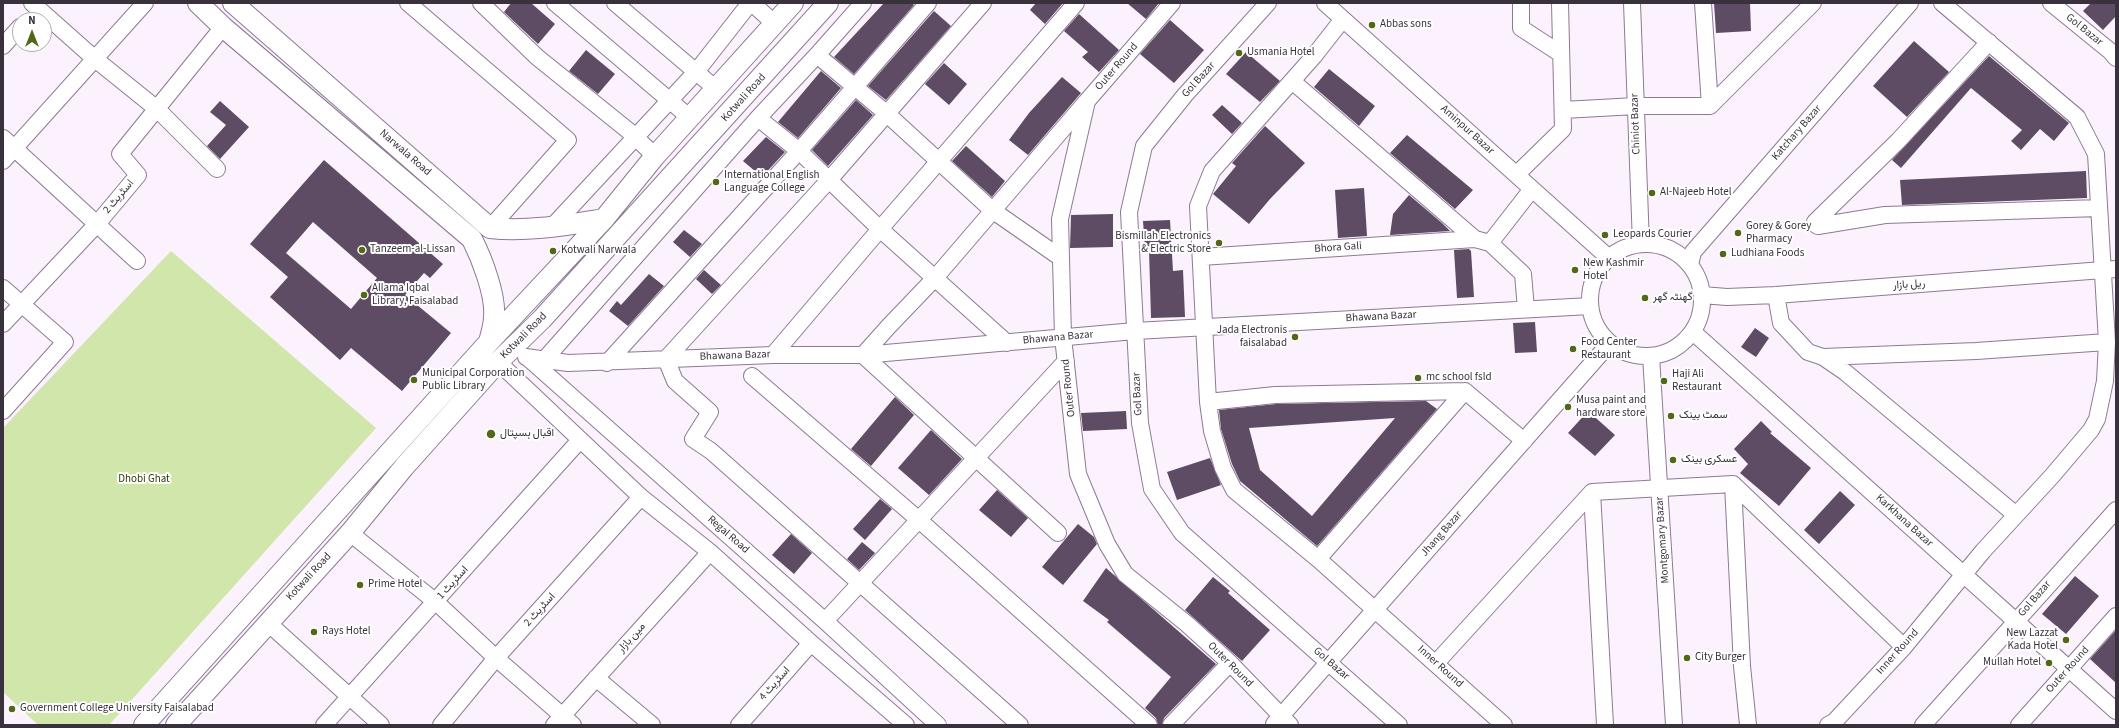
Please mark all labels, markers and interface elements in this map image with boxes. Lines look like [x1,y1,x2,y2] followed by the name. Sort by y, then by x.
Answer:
[2063,11,2105,49] street label: Gol Bazar
[12,12,52,52] north arrow
[28,13,36,28] text: N
[1380,18,1432,32] place label: Abbas sons
[1367,20,1377,30] marker: Abbas sons
[1093,41,1141,93] street label: Outer Round
[1247,46,1315,60] place label: Usmania Hotel
[1234,48,1244,58] marker: Usmania Hotel
[1180,59,1218,101] street label: Gol Bazar
[719,71,769,125] street label: Kotwali Road
[1628,93,1644,155] street label: Chiniot Bazar
[1437,102,1497,158] street label: Aminpur Bazar
[1769,103,1825,163] street label: Katchary Bazar
[376,127,434,179] street label: Narwala Road
[724,169,820,195] place label: International English Language College
[101,177,137,217] street label: اسٹریٹ 2
[711,177,721,187] marker: International English Language College
[1660,186,1732,200] place label: Al-Najeeb Hotel
[1647,188,1657,198] marker: Al-Najeeb Hotel
[1746,220,1811,246] place label: Gorey & Gorey Pharmacy
[1613,228,1692,242] place label: Leopards Courier
[1733,228,1743,238] marker: Gorey & Gorey Pharmacy
[1115,230,1211,256] place label: Bismillah Electronics & Electric Store
[1600,230,1610,240] marker: Leopards Courier
[1214,238,1224,248] marker: Bismillah Electronics & Electric Store
[1314,240,1362,256] street label: Bhora Gali
[370,243,455,257] place label: Tanzeem-al-Lissan
[561,244,636,258] place label: Kotwali Narwala
[357,245,367,255] marker: Tanzeem-al-Lissan
[548,246,558,256] marker: Kotwali Narwala
[1731,247,1804,261] place label: Ludhiana Foods
[1718,249,1728,259] marker: Ludhiana Foods
[1583,257,1644,283] place label: New Kashmir Hotel
[1570,265,1580,275] marker: New Kashmir Hotel
[1892,277,1926,293] street label: ریل بازار
[372,282,458,308] place label: Allama Iqbal Library, Faisalabad
[359,290,369,300] marker: Allama Iqbal Library, Faisalabad
[1653,291,1693,305] place label: گھنٹہ گھر
[1640,293,1650,303] marker: گھنٹہ گھر
[1345,309,1417,325] street label: Bhawana Bazar
[498,310,550,362] street label: Kotwali Road
[1217,324,1287,350] place label: Jada Electronis faisalabad
[1022,328,1094,348] street label: Bhawana Bazar
[1290,332,1300,342] marker: Jada Electronis faisalabad
[1581,336,1637,362] place label: Food Center Restaurant
[1568,344,1578,354] marker: Food Center Restaurant
[699,348,771,364] street label: Bhawana Bazar
[1059,358,1079,418] street label: Outer Round
[422,367,524,393] place label: Municipal Corporation Public Library
[1672,368,1722,394] place label: Haji Ali Restaurant
[1426,371,1492,385] place label: mc school fsld
[1130,372,1146,416] street label: Gol Bazar
[1413,373,1423,383] marker: mc school fsld
[409,375,419,385] marker: Municipal Corporation Public Library
[1659,376,1669,386] marker: Haji Ali Restaurant
[1576,394,1646,420] place label: Musa paint and hardware store
[1563,402,1573,412] marker: Musa paint and hardware store
[1679,409,1728,423] place label: سمٹ بینک
[1666,411,1676,421] marker: سمٹ بینک
[500,427,554,441] place label: اقبال ہسپتال
[485,428,497,440] marker: اقبال ہسپتال
[1681,453,1737,467] place label: عسکری بینک
[1668,455,1678,465] marker: عسکری بینک
[118,473,170,487] park label: Dhobi Ghat
[1873,492,1935,550] street label: Karkhana Bazar
[1653,496,1673,584] street label: Montgomary Bazar
[1419,508,1465,560] street label: Jhang Bazar
[704,513,752,557] street label: Regal Road
[284,550,334,604] street label: Kotwali Road
[435,564,471,602] street label: اسٹریٹ 1
[368,578,422,592] place label: Prime Hotel
[2016,578,2054,620] street label: Gol Bazar
[355,580,365,590] marker: Prime Hotel
[522,591,558,629] street label: اسٹریٹ 2
[615,620,649,656] street label: مین بازار
[322,625,370,639] place label: Rays Hotel
[309,627,319,637] marker: Rays Hotel
[1874,627,1922,677] street label: Inner Round
[2006,627,2058,653] place label: New Lazzat Kada Hotel
[2061,635,2071,645] marker: New Lazzat Kada Hotel
[1205,640,1255,690] street label: Outer Round
[1415,643,1465,691] street label: Inner Round
[2044,644,2092,696] street label: Outer Round
[1310,645,1352,683] street label: Gol Bazar
[1695,651,1746,665] place label: City Burger
[1682,653,1692,663] marker: City Burger
[1983,656,2041,670] place label: Mullah Hotel
[2044,658,2054,668] marker: Mullah Hotel
[757,664,793,704] street label: اسٹریٹ 4
[20,702,214,716] place label: Government College University Faisalabad
[7,704,17,714] marker: Government College University Faisalabad

